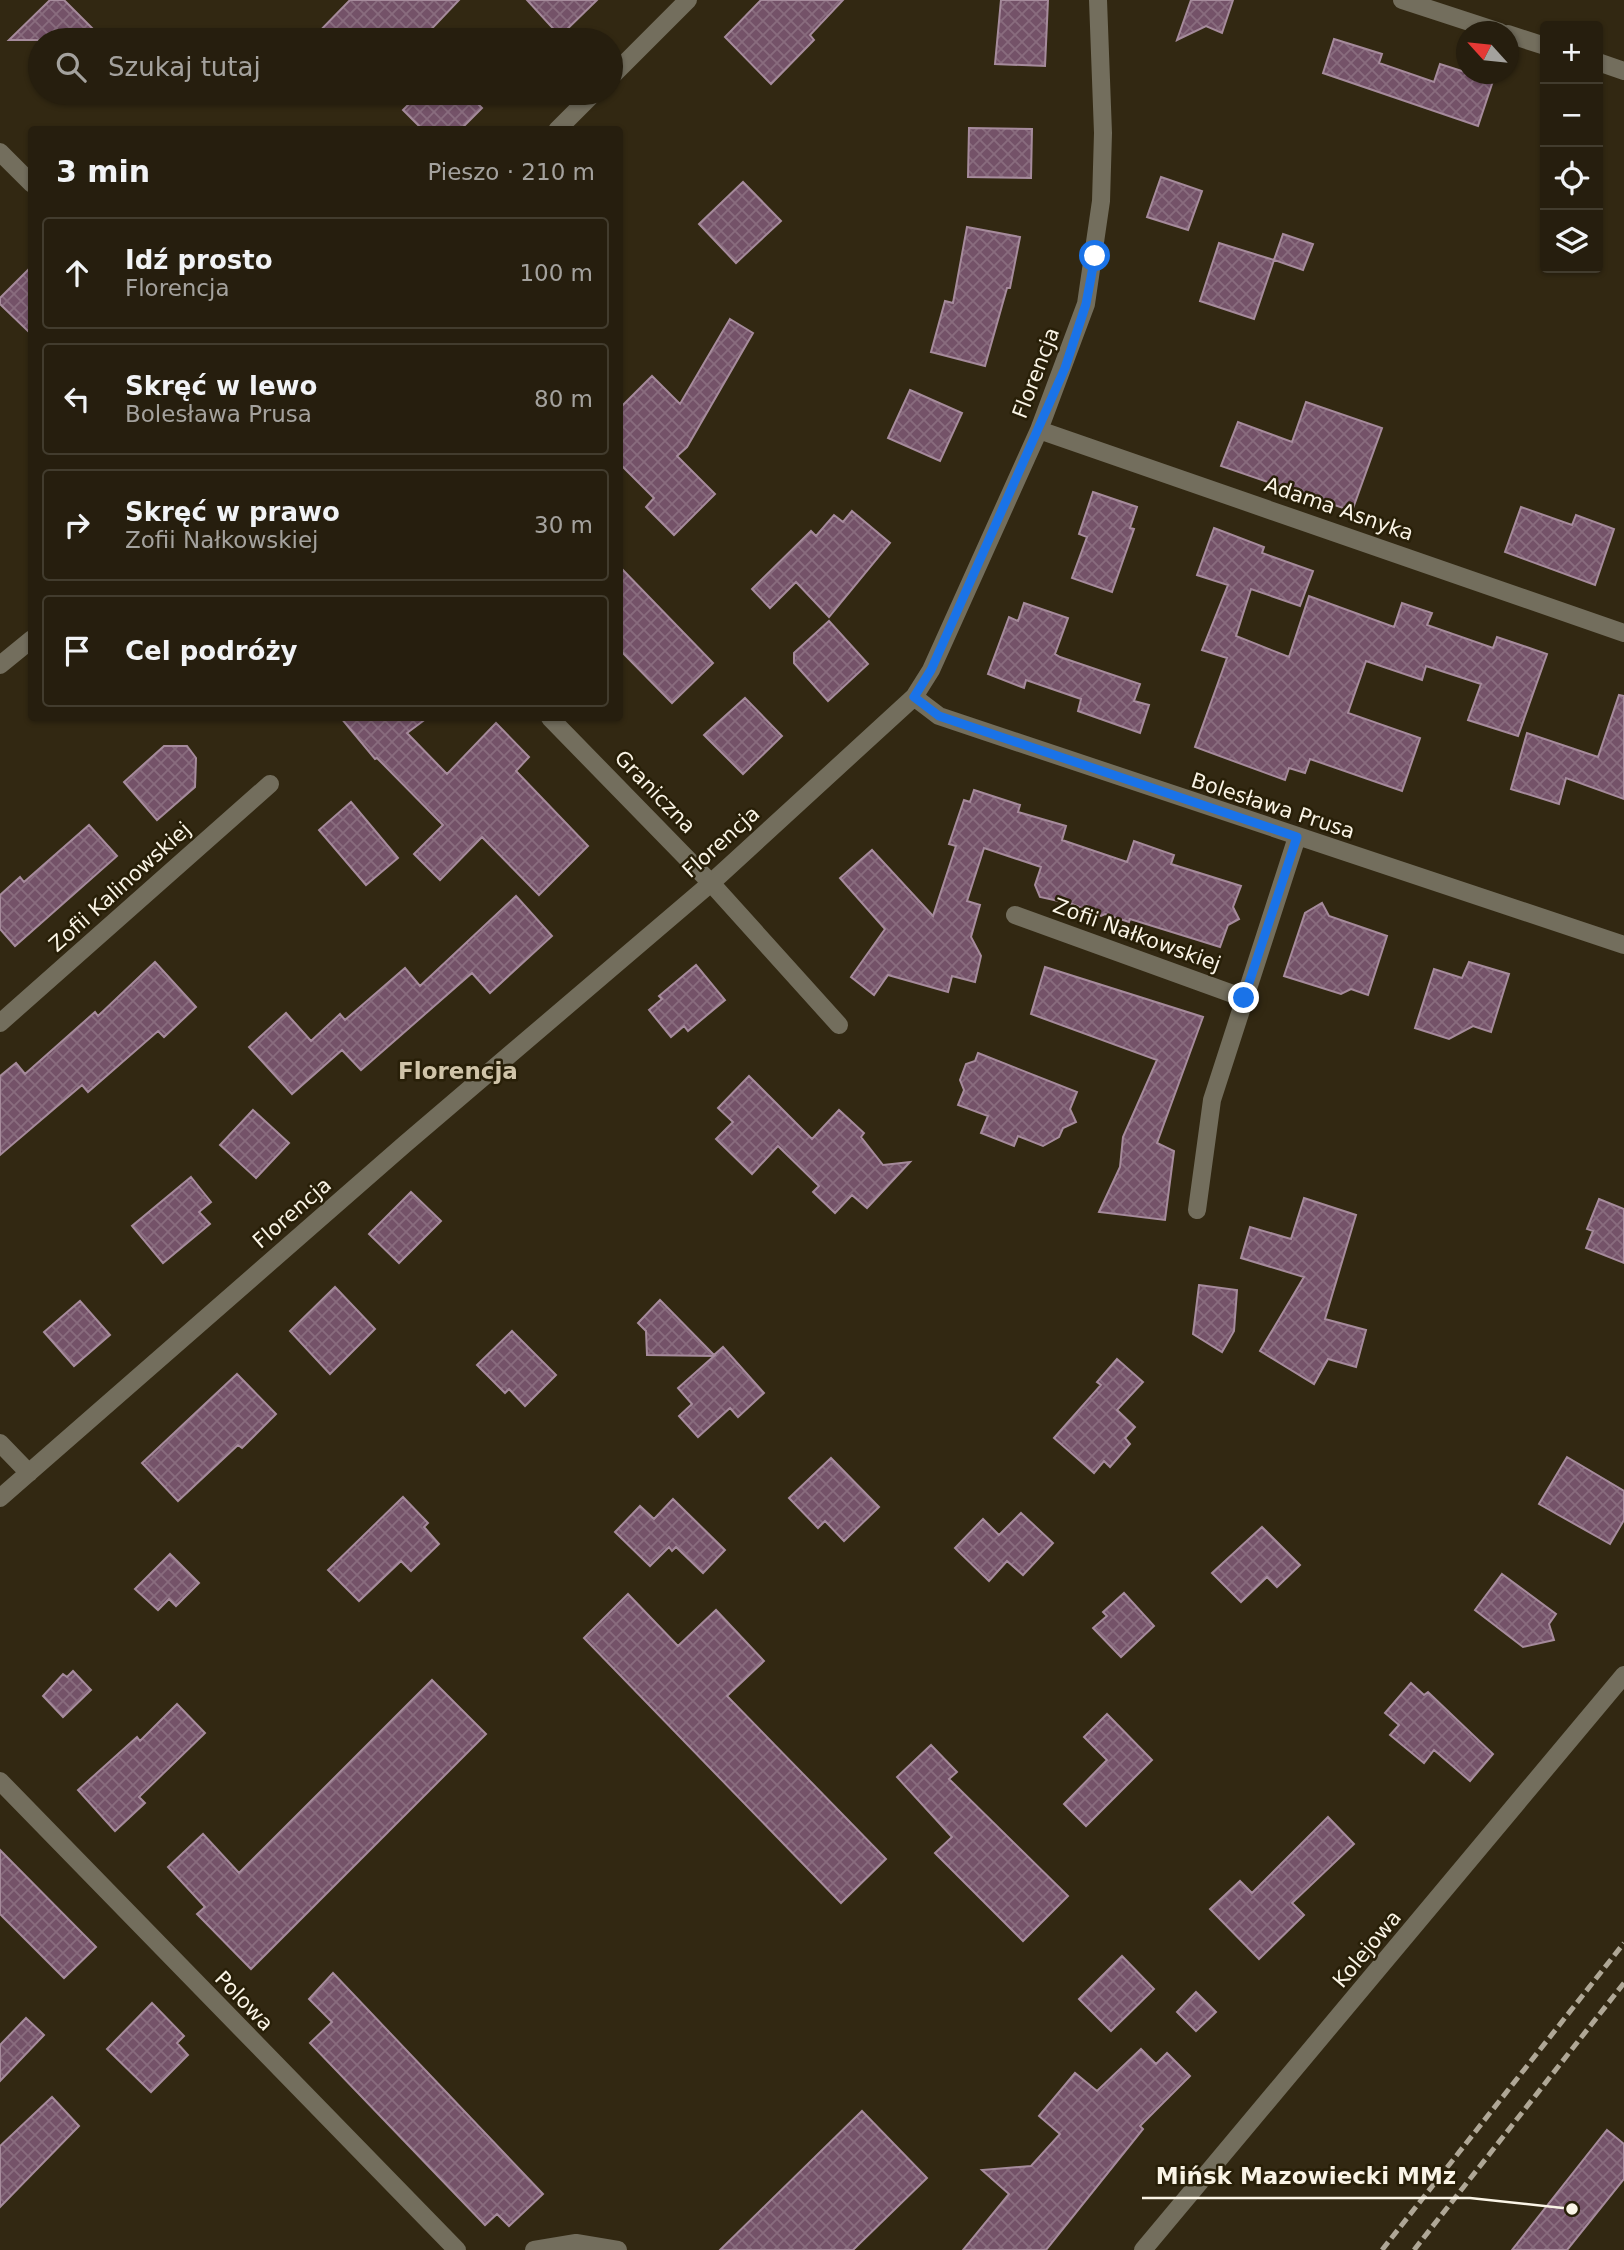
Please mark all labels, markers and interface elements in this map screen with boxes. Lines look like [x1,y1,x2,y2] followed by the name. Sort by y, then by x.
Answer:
[1456,21,1519,84] north arrow
[1540,21,1603,273] map controls
[1540,21,1603,84] button: +
[28,28,623,105] search box
[52,48,90,86] icon: search
[108,52,261,82] text: Szukaj tutaj
[1540,84,1603,147] button: −
[1540,147,1603,210] button: locate
[56,154,150,189] text: 3 min
[427,159,595,185] text: Pieszo · 210 m
[1540,210,1603,273] button: layers
[1079,240,1110,271] route start
[125,245,273,275] text: Idź prosto
[58,254,96,292] icon: ahead
[519,260,593,286] text: 100 m
[125,275,230,301] text: Florencja
[1008,324,1064,422] street label: Florencja
[125,371,317,401] text: Skręć w lewo
[58,380,96,418] icon: left
[534,386,593,412] text: 80 m
[125,401,312,427] text: Bolesława Prusa
[1261,472,1417,546] street label: Adama Asnyka
[125,497,340,527] text: Skręć w prawo
[58,506,96,544] icon: right
[534,512,593,538] text: 30 m
[125,527,318,553] text: Zofii Nałkowskiej
[58,632,96,670] icon: arrive
[125,636,298,666] text: Cel podróży
[610,746,700,838] street label: Graniczna
[1188,768,1358,844] street label: Bolesława Prusa
[678,801,764,883] street label: Florencja
[44,817,196,957] street label: Zofii Kalinowskiej
[1050,894,1224,976] street label: Zofii Nałkowskiej
[1228,982,1259,1013] route end
[398,1058,518,1084] district label: Florencja
[248,1173,336,1253] street label: Florencja
[1328,1906,1406,1992] street label: Kolejowa
[210,1966,278,2036] street label: Polowa
[1142,2154,1470,2198] callout: Mińsk Mazowiecki MMz
[1156,2163,1456,2189] text: Mińsk Mazowiecki MMz

